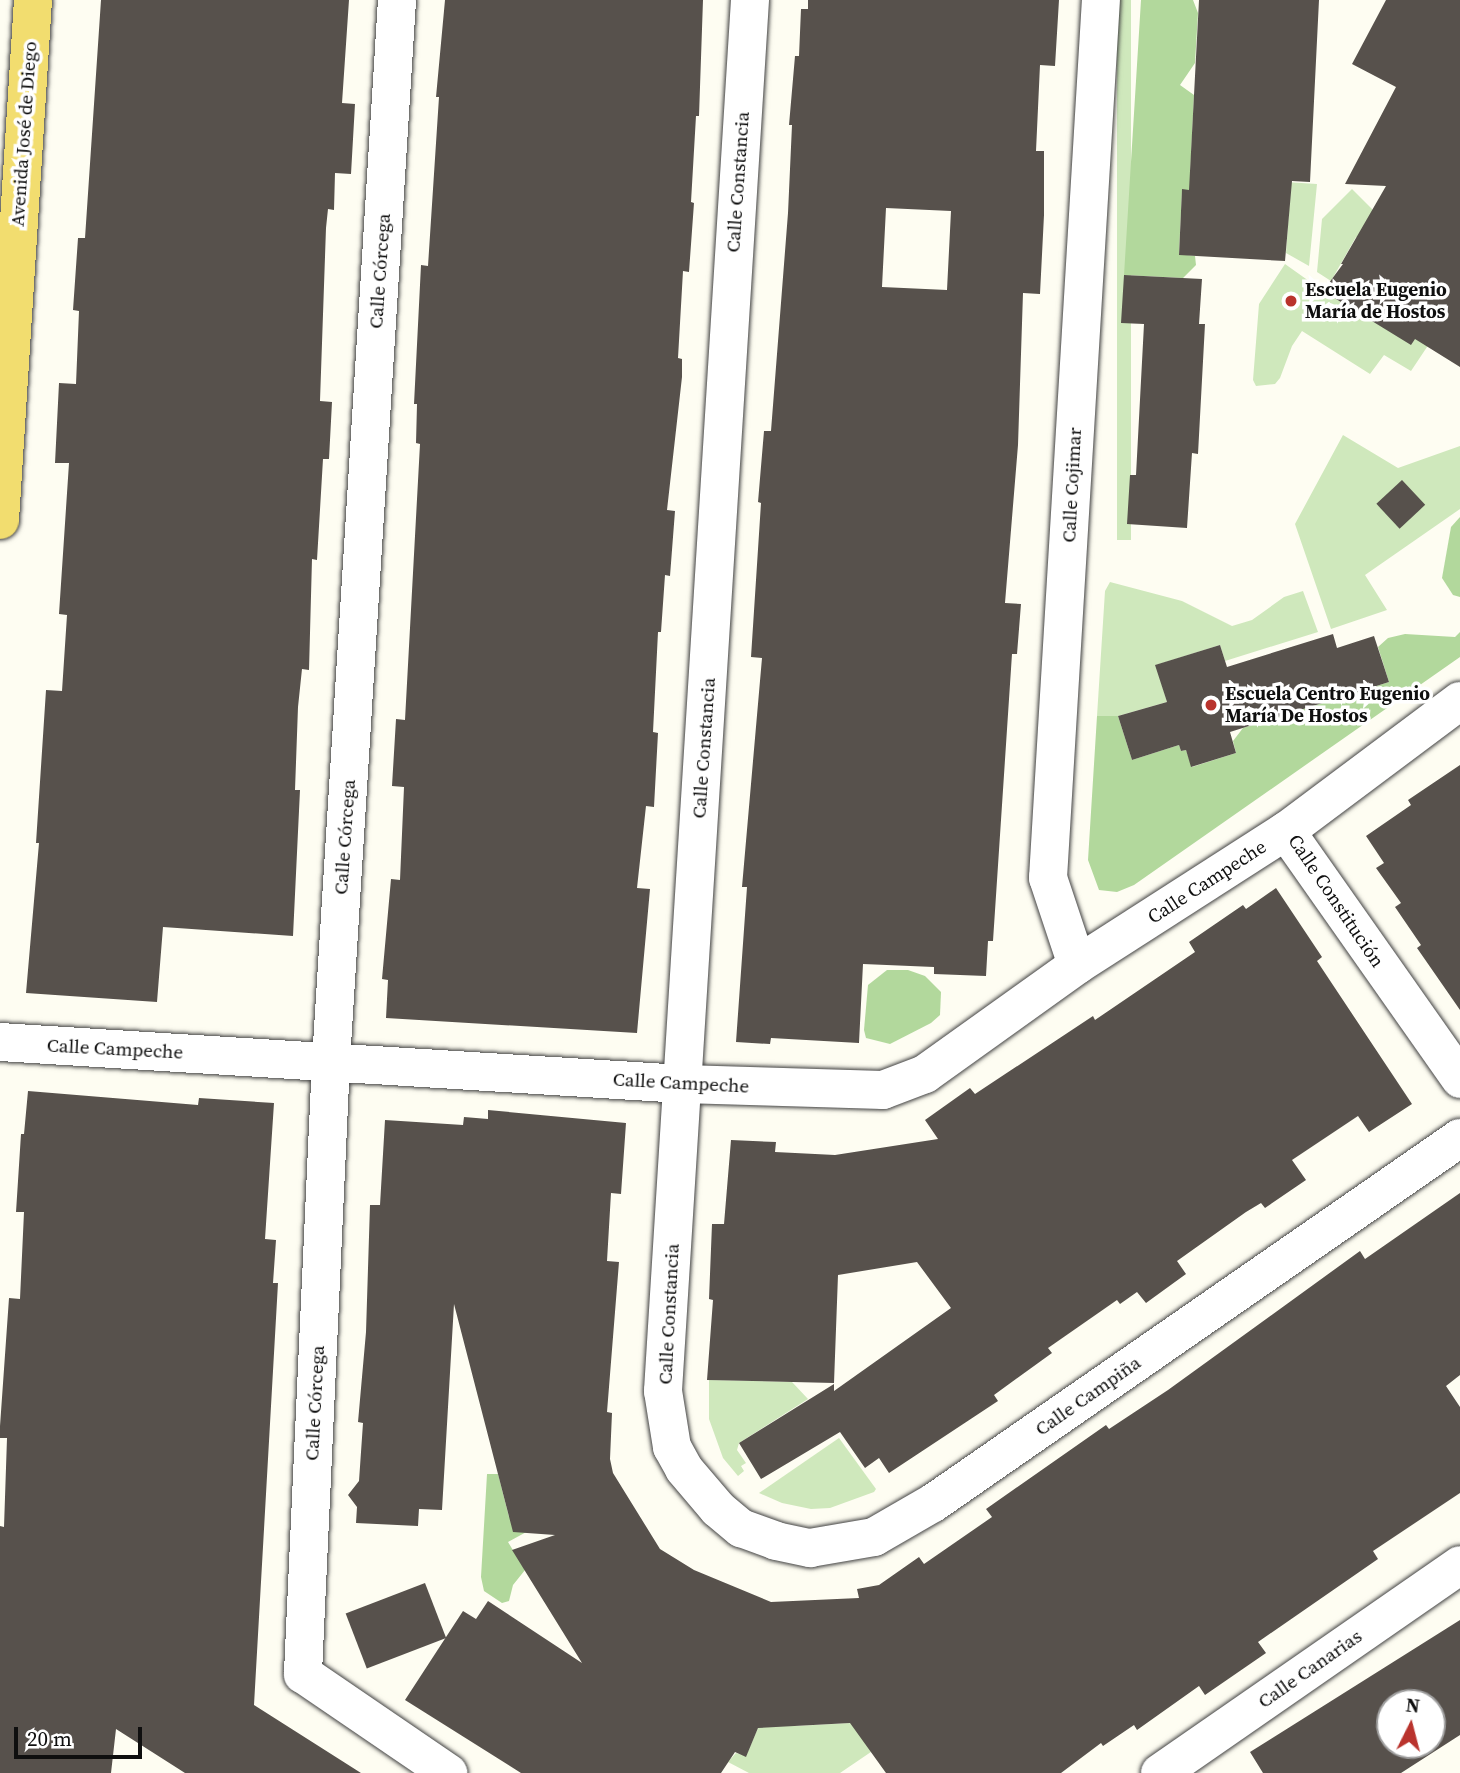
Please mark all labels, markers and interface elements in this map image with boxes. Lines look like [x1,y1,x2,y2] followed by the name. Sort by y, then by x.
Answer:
[6,41,42,227] street label: Avenida José de Diego
[722,111,754,253] street label: Calle Constancia
[365,213,395,329] street label: Calle Córcega
[1305,279,1447,323] place label: Escuela Eugenio María de Hostos
[1283,293,1299,309] marker: Escuela Eugenio María de Hostos
[1058,427,1086,543] street label: Calle Cojimar
[688,677,720,819] street label: Calle Constancia
[1225,683,1430,727] place label: Escuela Centro Eugenio María De Hostos
[1203,697,1219,713] marker: Escuela Centro Eugenio María De Hostos
[330,779,360,895] street label: Calle Córcega
[1283,830,1389,972] street label: Calle Constitución
[1144,835,1270,929] street label: Calle Campeche
[46,1034,184,1064] street label: Calle Campeche
[612,1068,750,1098] street label: Calle Campeche
[654,1243,684,1385] street label: Calle Constancia
[301,1345,329,1461] street label: Calle Córcega
[1031,1351,1145,1441] street label: Calle Campiña
[1254,1625,1366,1713] street label: Calle Canarias
[1376,1689,1446,1759] north arrow
[1405,1691,1421,1719] text: N
[18,1714,145,1758] scale bar
[27,1724,72,1753] text: 20 m

